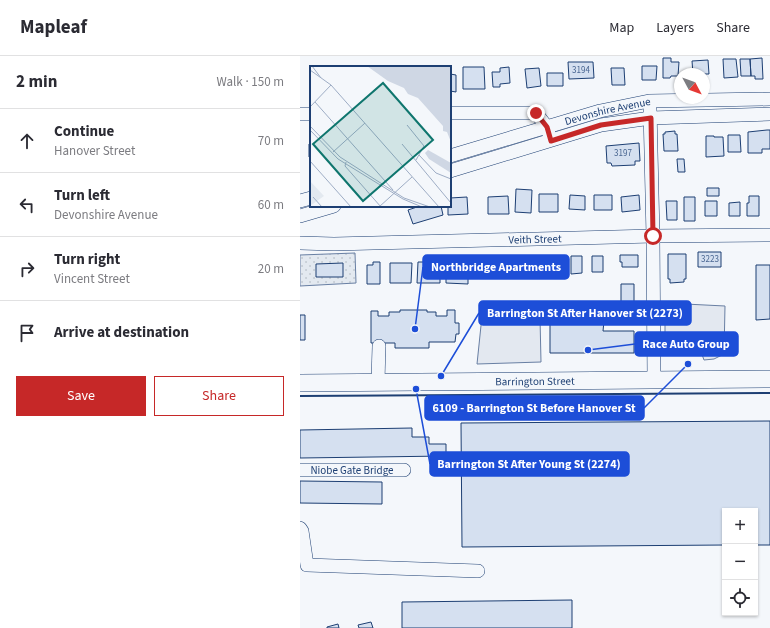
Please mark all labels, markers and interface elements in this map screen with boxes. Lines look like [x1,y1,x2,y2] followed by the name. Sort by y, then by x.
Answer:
[20,14,87,41] text: Mapleaf
[609,18,634,38] text: Map
[656,18,694,38] text: Layers
[716,18,750,38] text: Share
[572,64,590,77] house number: 3194
[310,66,451,207] inset map
[674,68,710,104] north arrow
[16,70,57,94] text: 2 min
[216,73,284,91] text: Walk · 150 m
[563,93,652,129] street label: Devonshire Avenue
[527,104,545,122] route end
[54,121,114,142] text: Continue
[16,130,38,152] icon: ahead
[258,132,284,150] text: 70 m
[54,142,135,160] text: Hanover Street
[614,147,632,160] house number: 3197
[54,185,110,206] text: Turn left
[16,194,38,216] icon: left
[258,196,284,214] text: 60 m
[54,206,158,224] text: Devonshire Avenue
[644,227,662,245] route start
[508,231,562,247] street label: Veith Street
[54,249,120,270] text: Turn right
[701,253,719,266] house number: 3223
[423,255,569,279] callout: Northbridge Apartments
[16,258,38,280] icon: right
[431,259,561,276] text: Northbridge Apartments
[258,260,284,278] text: 20 m
[54,270,130,288] text: Vincent Street
[479,301,691,325] callout: Barrington St After Hanover St (2273)
[487,305,683,322] text: Barrington St After Hanover St (2273)
[16,322,38,344] icon: arrive
[54,322,189,343] text: Arrive at destination
[635,332,738,356] callout: Race Auto Group
[642,336,730,353] text: Race Auto Group
[495,373,575,389] street label: Barrington Street
[16,376,146,416] button: Save
[154,376,284,416] button: Share
[425,396,644,420] callout: 6109 - Barrington St Before Hanover St
[432,400,636,417] text: 6109 - Barrington St Before Hanover St
[430,452,629,476] callout: Barrington St After Young St (2274)
[437,456,621,473] text: Barrington St After Young St (2274)
[310,463,394,478] street label: Niobe Gate Bridge
[722,508,758,616] map controls
[722,508,758,544] button: +
[722,544,758,580] button: −
[722,580,758,616] button: locate

